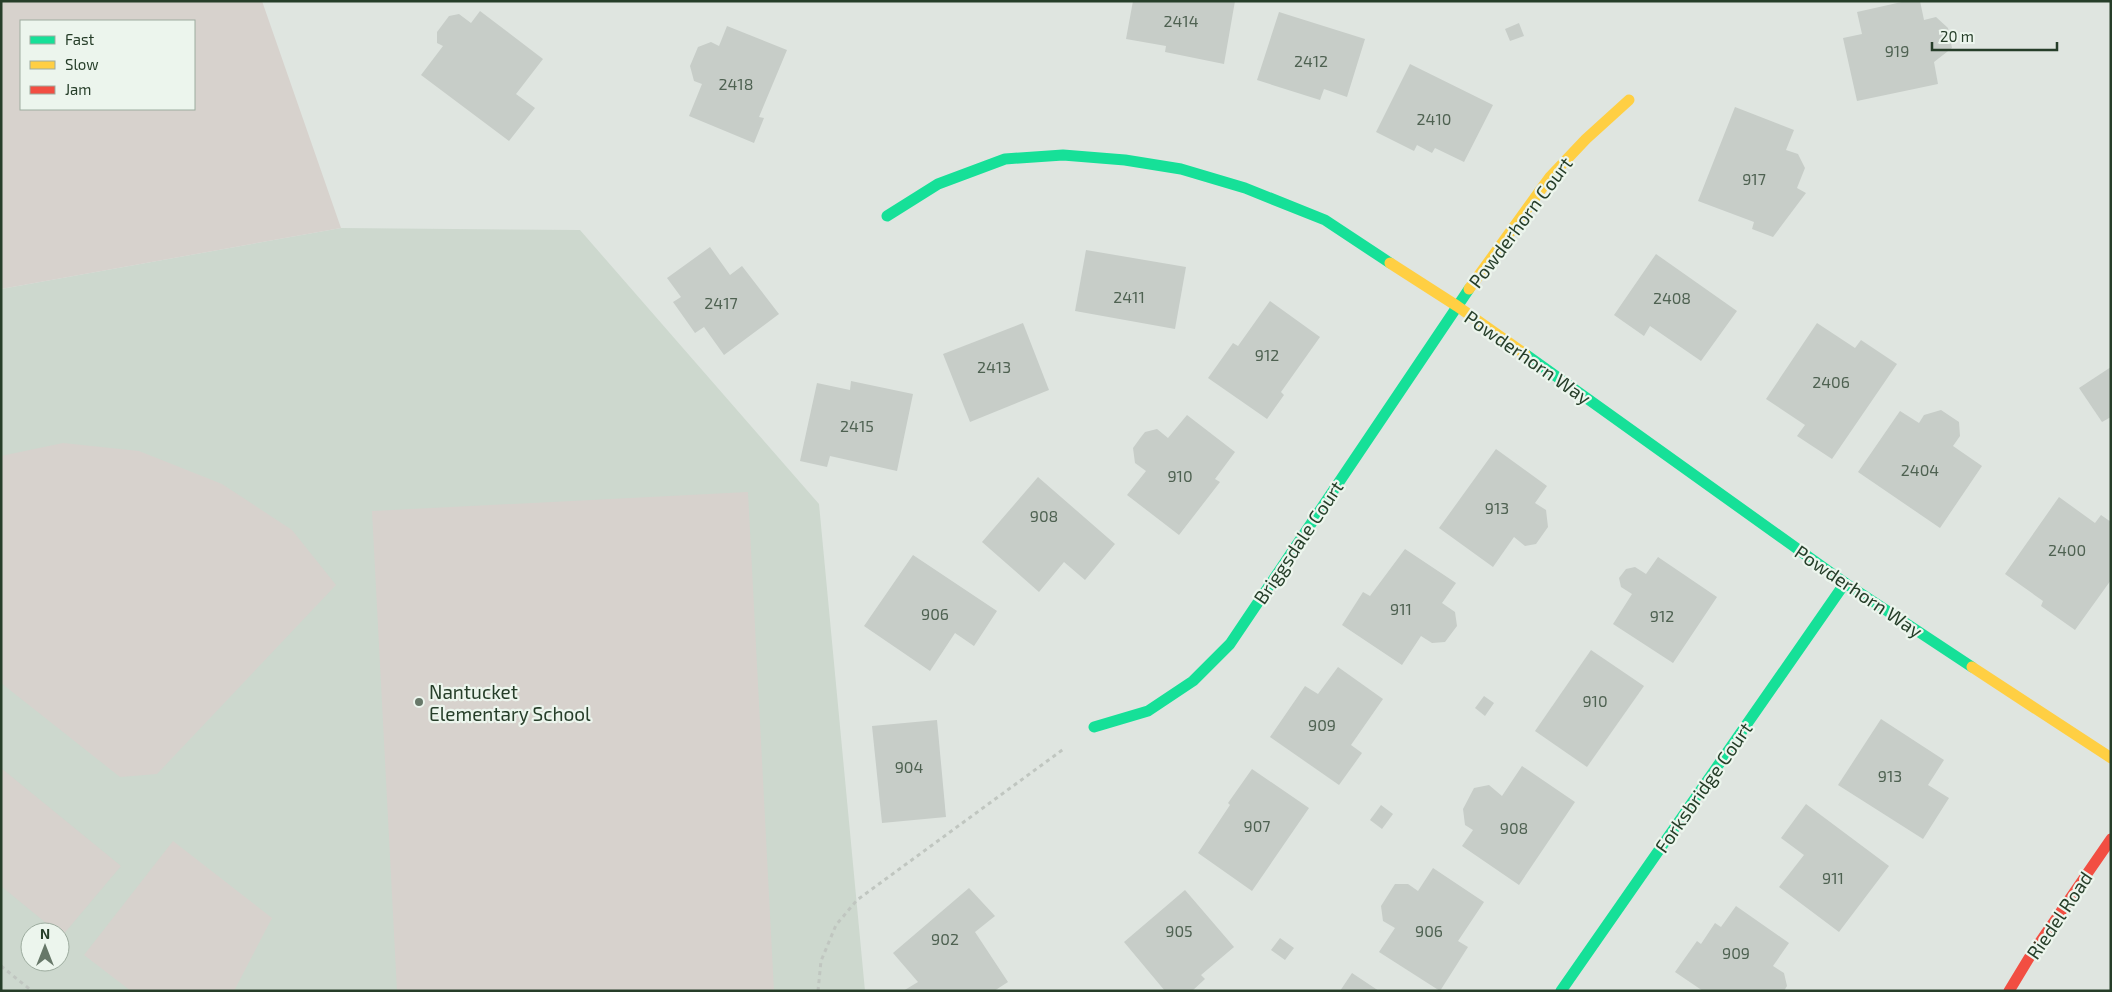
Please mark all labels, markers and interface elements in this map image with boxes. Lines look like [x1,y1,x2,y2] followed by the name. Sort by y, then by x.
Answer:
[1163,11,1199,30] house number: 2414
[20,20,195,110] legend
[1932,20,2057,52] scale bar
[1940,27,1974,45] text: 20 m
[65,30,95,48] text: Fast
[1885,41,1909,60] house number: 919
[1294,51,1328,70] house number: 2412
[65,55,99,73] text: Slow
[719,74,753,93] house number: 2418
[65,80,91,98] text: Jam
[1417,109,1451,128] house number: 2410
[1463,152,1577,292] street label: Powderhorn Court
[1742,169,1766,188] house number: 917
[1113,287,1145,306] house number: 2411
[1653,288,1691,307] house number: 2408
[704,293,738,312] house number: 2417
[1460,305,1596,409] street label: Powderhorn Way
[1255,345,1279,364] house number: 912
[977,357,1011,376] house number: 2413
[1812,372,1850,391] house number: 2406
[840,416,874,435] house number: 2415
[1901,460,1939,479] house number: 2404
[1167,466,1193,485] house number: 910
[1248,476,1348,608] street label: Briggsdale Court
[1485,498,1509,517] house number: 913
[1030,506,1058,525] house number: 908
[1791,540,1927,642] street label: Powderhorn Way
[2048,540,2086,559] house number: 2400
[1390,599,1412,618] house number: 911
[921,604,949,623] house number: 906
[1650,606,1674,625] house number: 912
[429,680,591,725] place label: Nantucket Elementary School
[1582,691,1608,710] house number: 910
[413,696,425,708] marker: Nantucket Elementary School
[1308,715,1336,734] house number: 909
[1649,717,1757,857] street label: Forksbridge Court
[895,757,923,776] house number: 904
[1878,766,1902,785] house number: 913
[1244,816,1271,835] house number: 907
[1500,818,1528,837] house number: 908
[2021,867,2097,963] street label: Riedel Road
[1822,868,1844,887] house number: 911
[1165,921,1193,940] house number: 905
[1415,921,1443,940] house number: 906
[20,922,70,972] north arrow
[40,925,50,942] text: N
[931,929,959,948] house number: 902
[1722,943,1750,962] house number: 909

